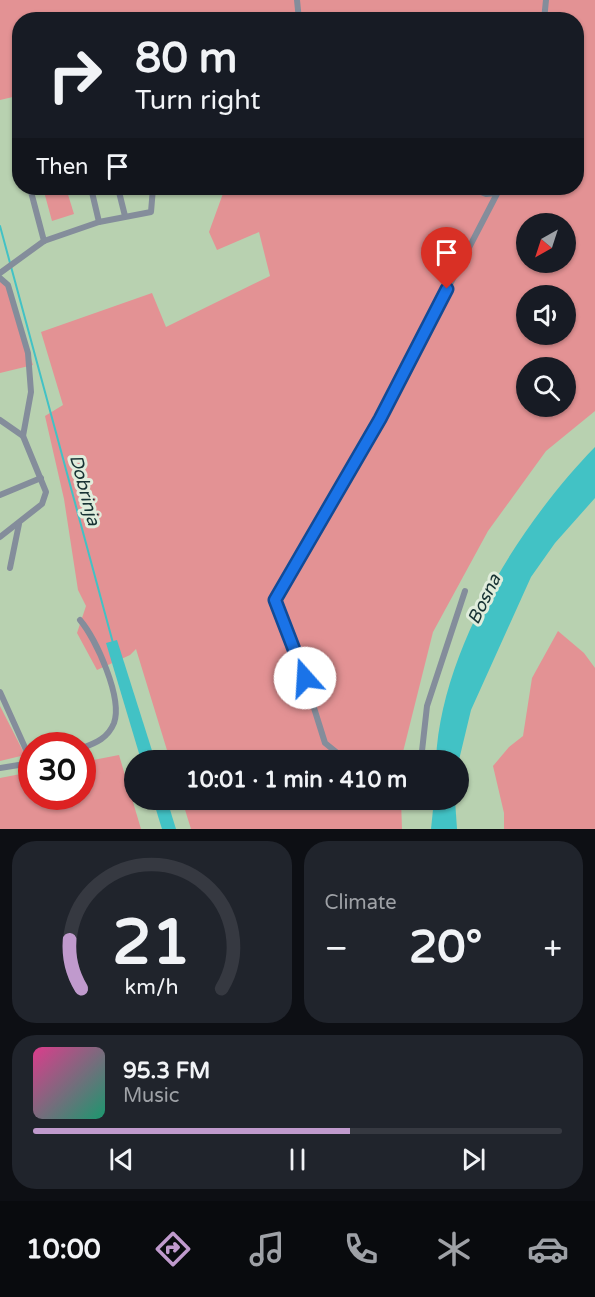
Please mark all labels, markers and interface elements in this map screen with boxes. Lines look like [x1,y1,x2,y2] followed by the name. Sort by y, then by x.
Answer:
[135,33,237,84] text: 80 m
[36,36,114,114] icon: right
[135,84,261,117] text: Turn right
[101,150,134,183] icon: arrive
[36,154,89,180] text: Then
[516,213,576,273] north arrow
[516,213,576,417] map controls
[421,227,472,289] pin
[430,236,463,269] icon: arrive
[516,285,576,345] button: sound
[516,357,576,417] button: search
[65,452,105,529] water label: Dobrinja
[462,570,506,628] water label: Bosna
[273,646,337,710] position arrow
[18,732,96,810] speed limit sign: 30
[186,767,407,793] text: 10:01 · 1 min · 410 m
[325,891,397,915] text: Climate
[113,906,191,981] text: 21
[409,921,482,975] text: 20°
[325,929,348,968] text: −
[543,929,562,968] text: +
[125,974,179,1000] text: km/h
[123,1058,210,1084] text: 95.3 FM
[123,1084,179,1108] text: Music
[105,1143,138,1176] icon: previous
[281,1143,314,1176] icon: pause
[457,1143,490,1176] icon: next
[152,1228,194,1270] icon: directions
[246,1228,288,1270] icon: music
[340,1228,382,1270] icon: phone
[433,1228,475,1270] icon: climate
[527,1228,569,1270] icon: car
[26,1233,101,1266] text: 10:00

